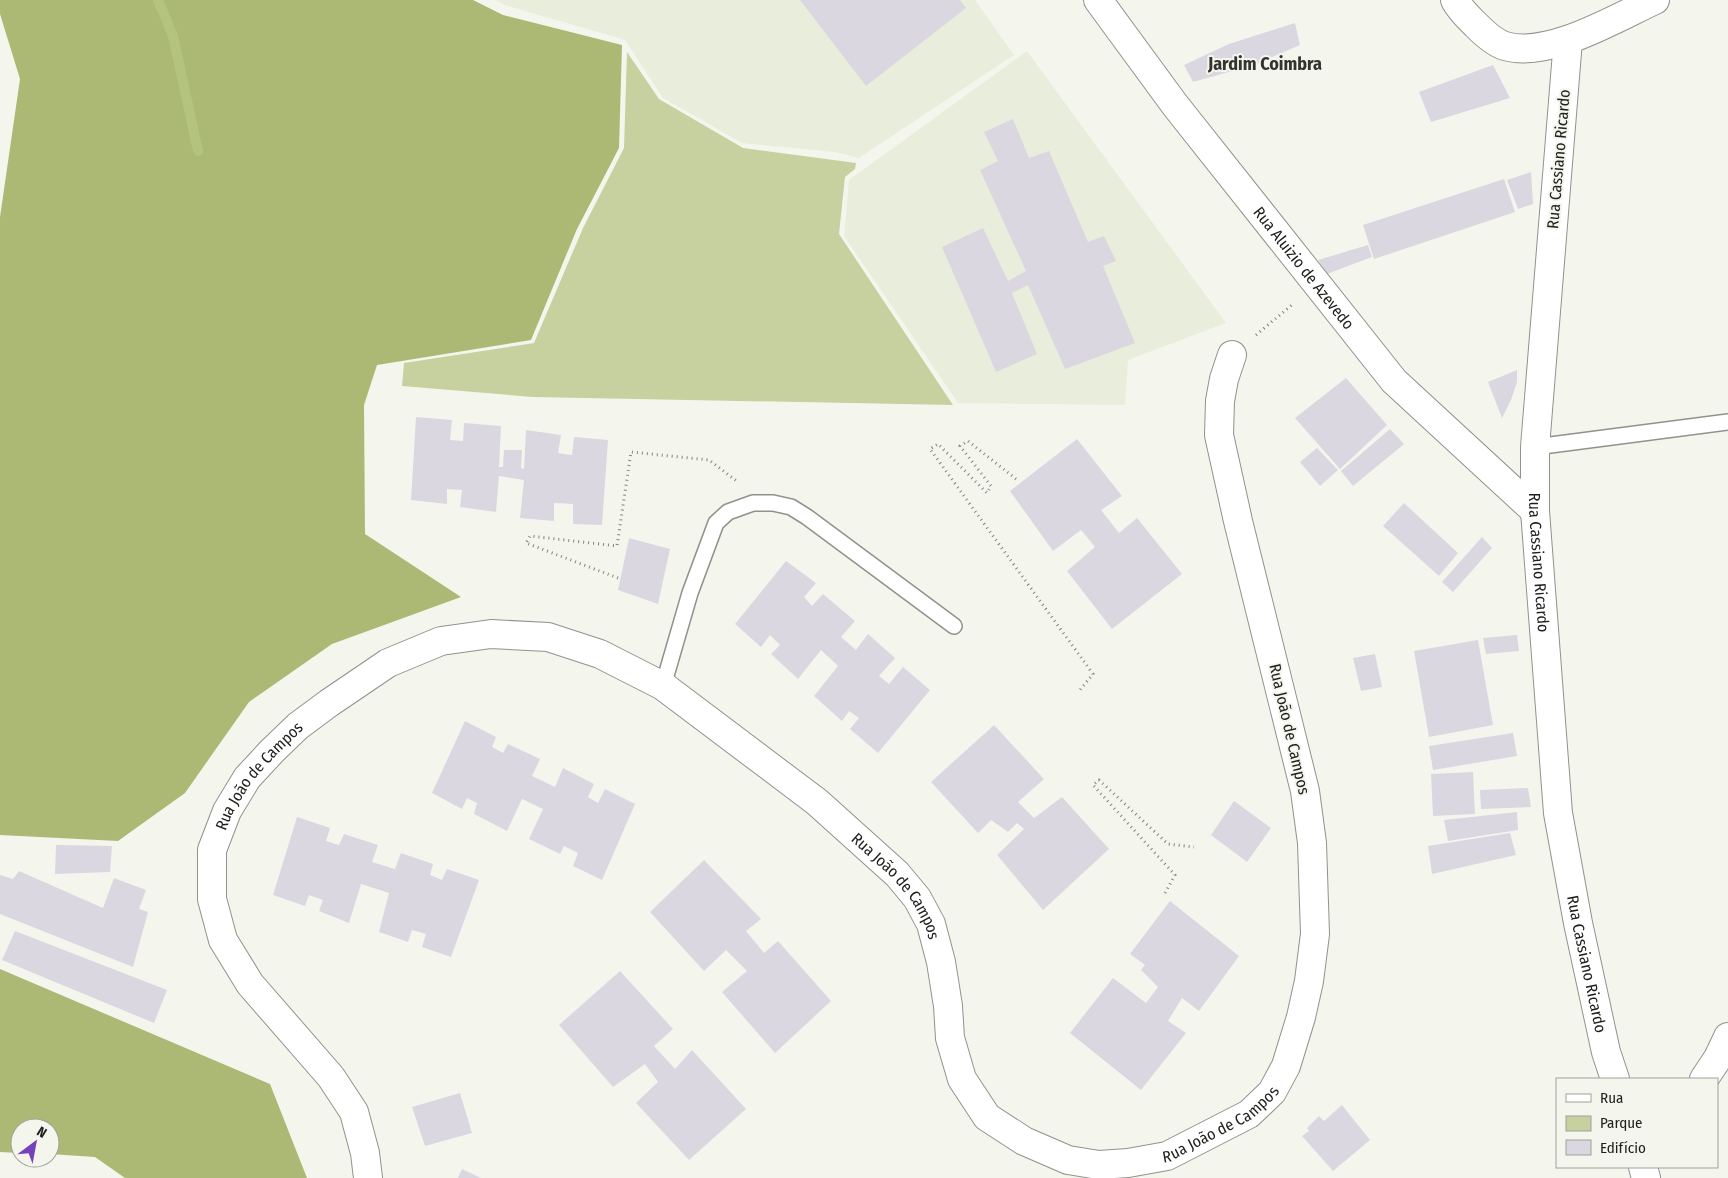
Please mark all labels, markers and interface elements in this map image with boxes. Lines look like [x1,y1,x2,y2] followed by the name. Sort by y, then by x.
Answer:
[1207,53,1322,75] district label: Jardim Coimbra
[1543,89,1574,229] street label: Rua Cassiano Ricardo
[1249,203,1358,333] street label: Rua Aluizio de Azevedo
[1525,493,1553,633] street label: Rua Cassiano Ricardo
[1265,662,1314,796] street label: Rua João de Campos
[212,718,307,833] street label: Rua João de Campos
[848,829,944,941] street label: Rua João de Campos
[1563,894,1611,1035] street label: Rua Cassiano Ricardo
[1556,1078,1718,1168] legend
[1161,1083,1283,1167] street label: Rua João de Campos
[1600,1089,1623,1107] text: Rua
[1600,1114,1643,1132] text: Parque
[10,1118,60,1168] north arrow
[34,1123,50,1142] text: N
[1600,1139,1646,1157] text: Edifício

